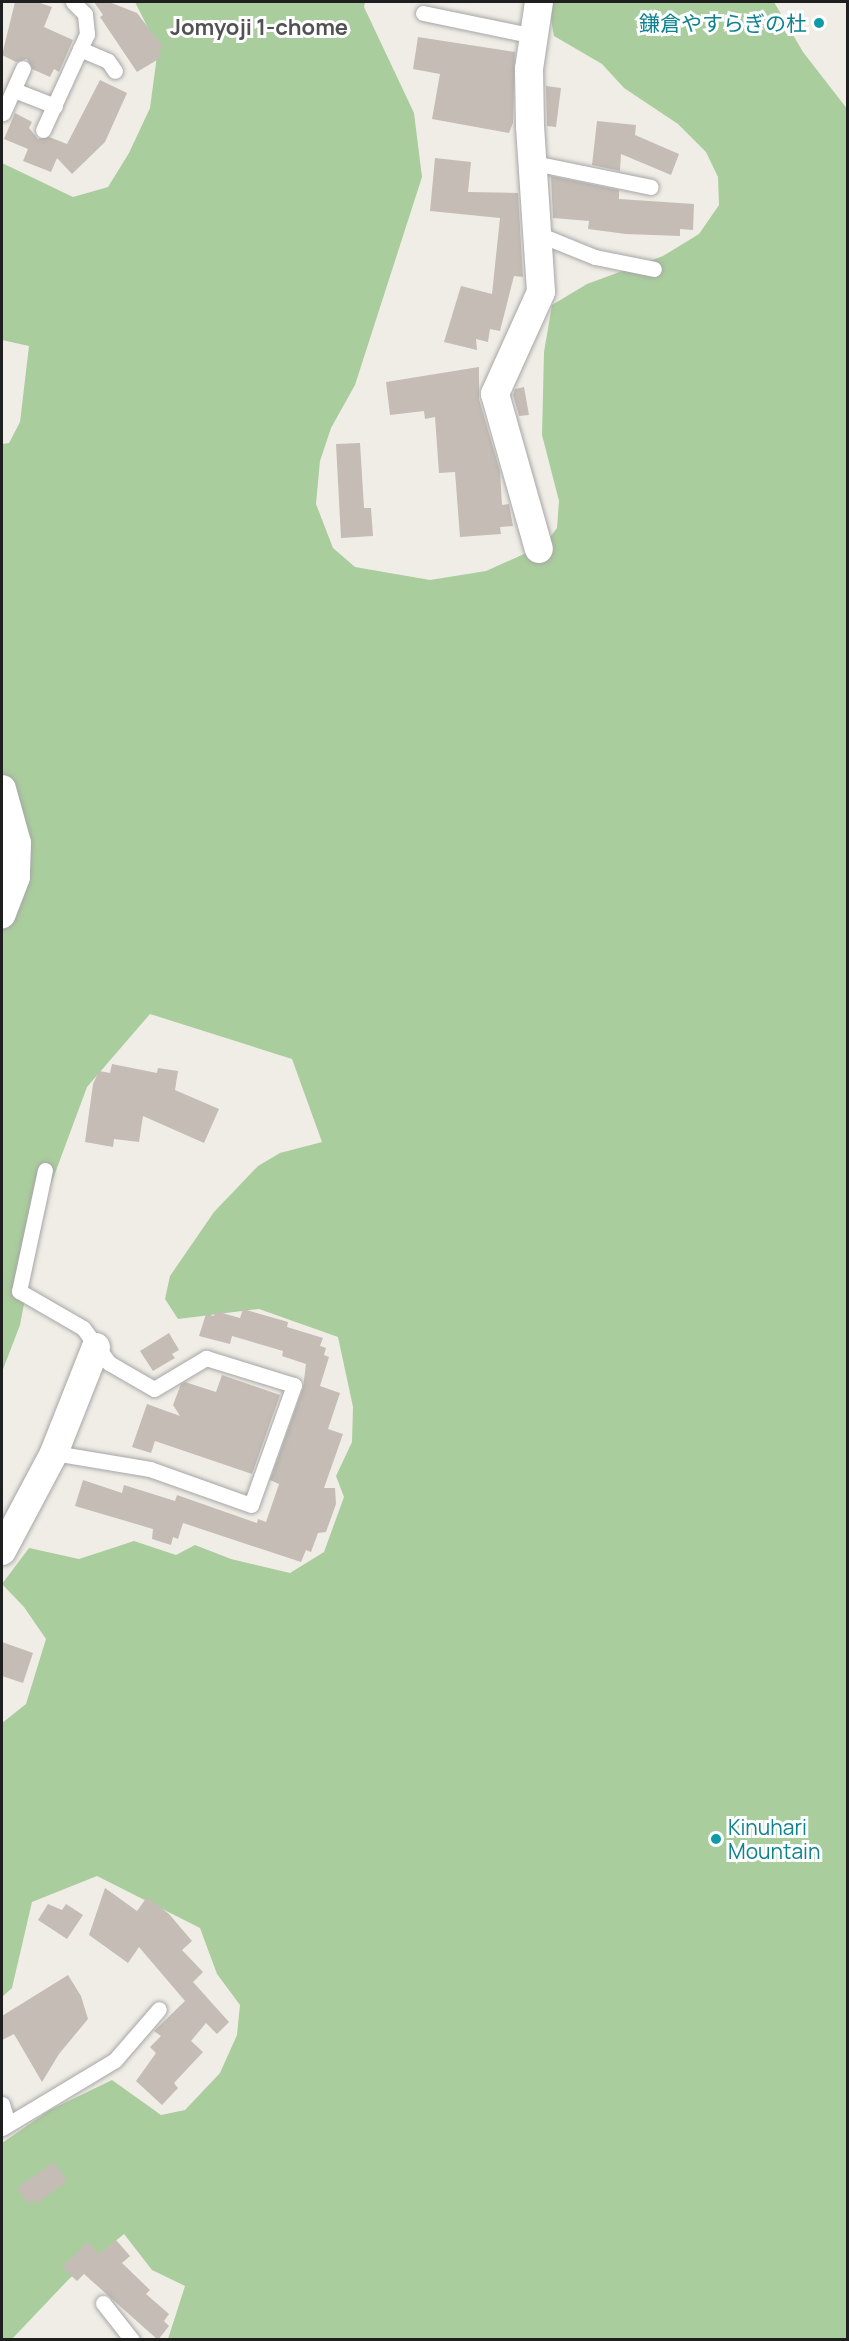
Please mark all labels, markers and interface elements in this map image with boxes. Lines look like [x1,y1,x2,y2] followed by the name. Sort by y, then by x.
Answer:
[639,10,807,36] place label: 鎌倉やすらぎの杜
[170,15,348,41] district label: Jomyoji 1-chome
[812,16,826,30] marker: 鎌倉やすらぎの杜
[728,1814,820,1864] place label: Kinuhari Mountain
[709,1832,723,1846] marker: Kinuhari Mountain

